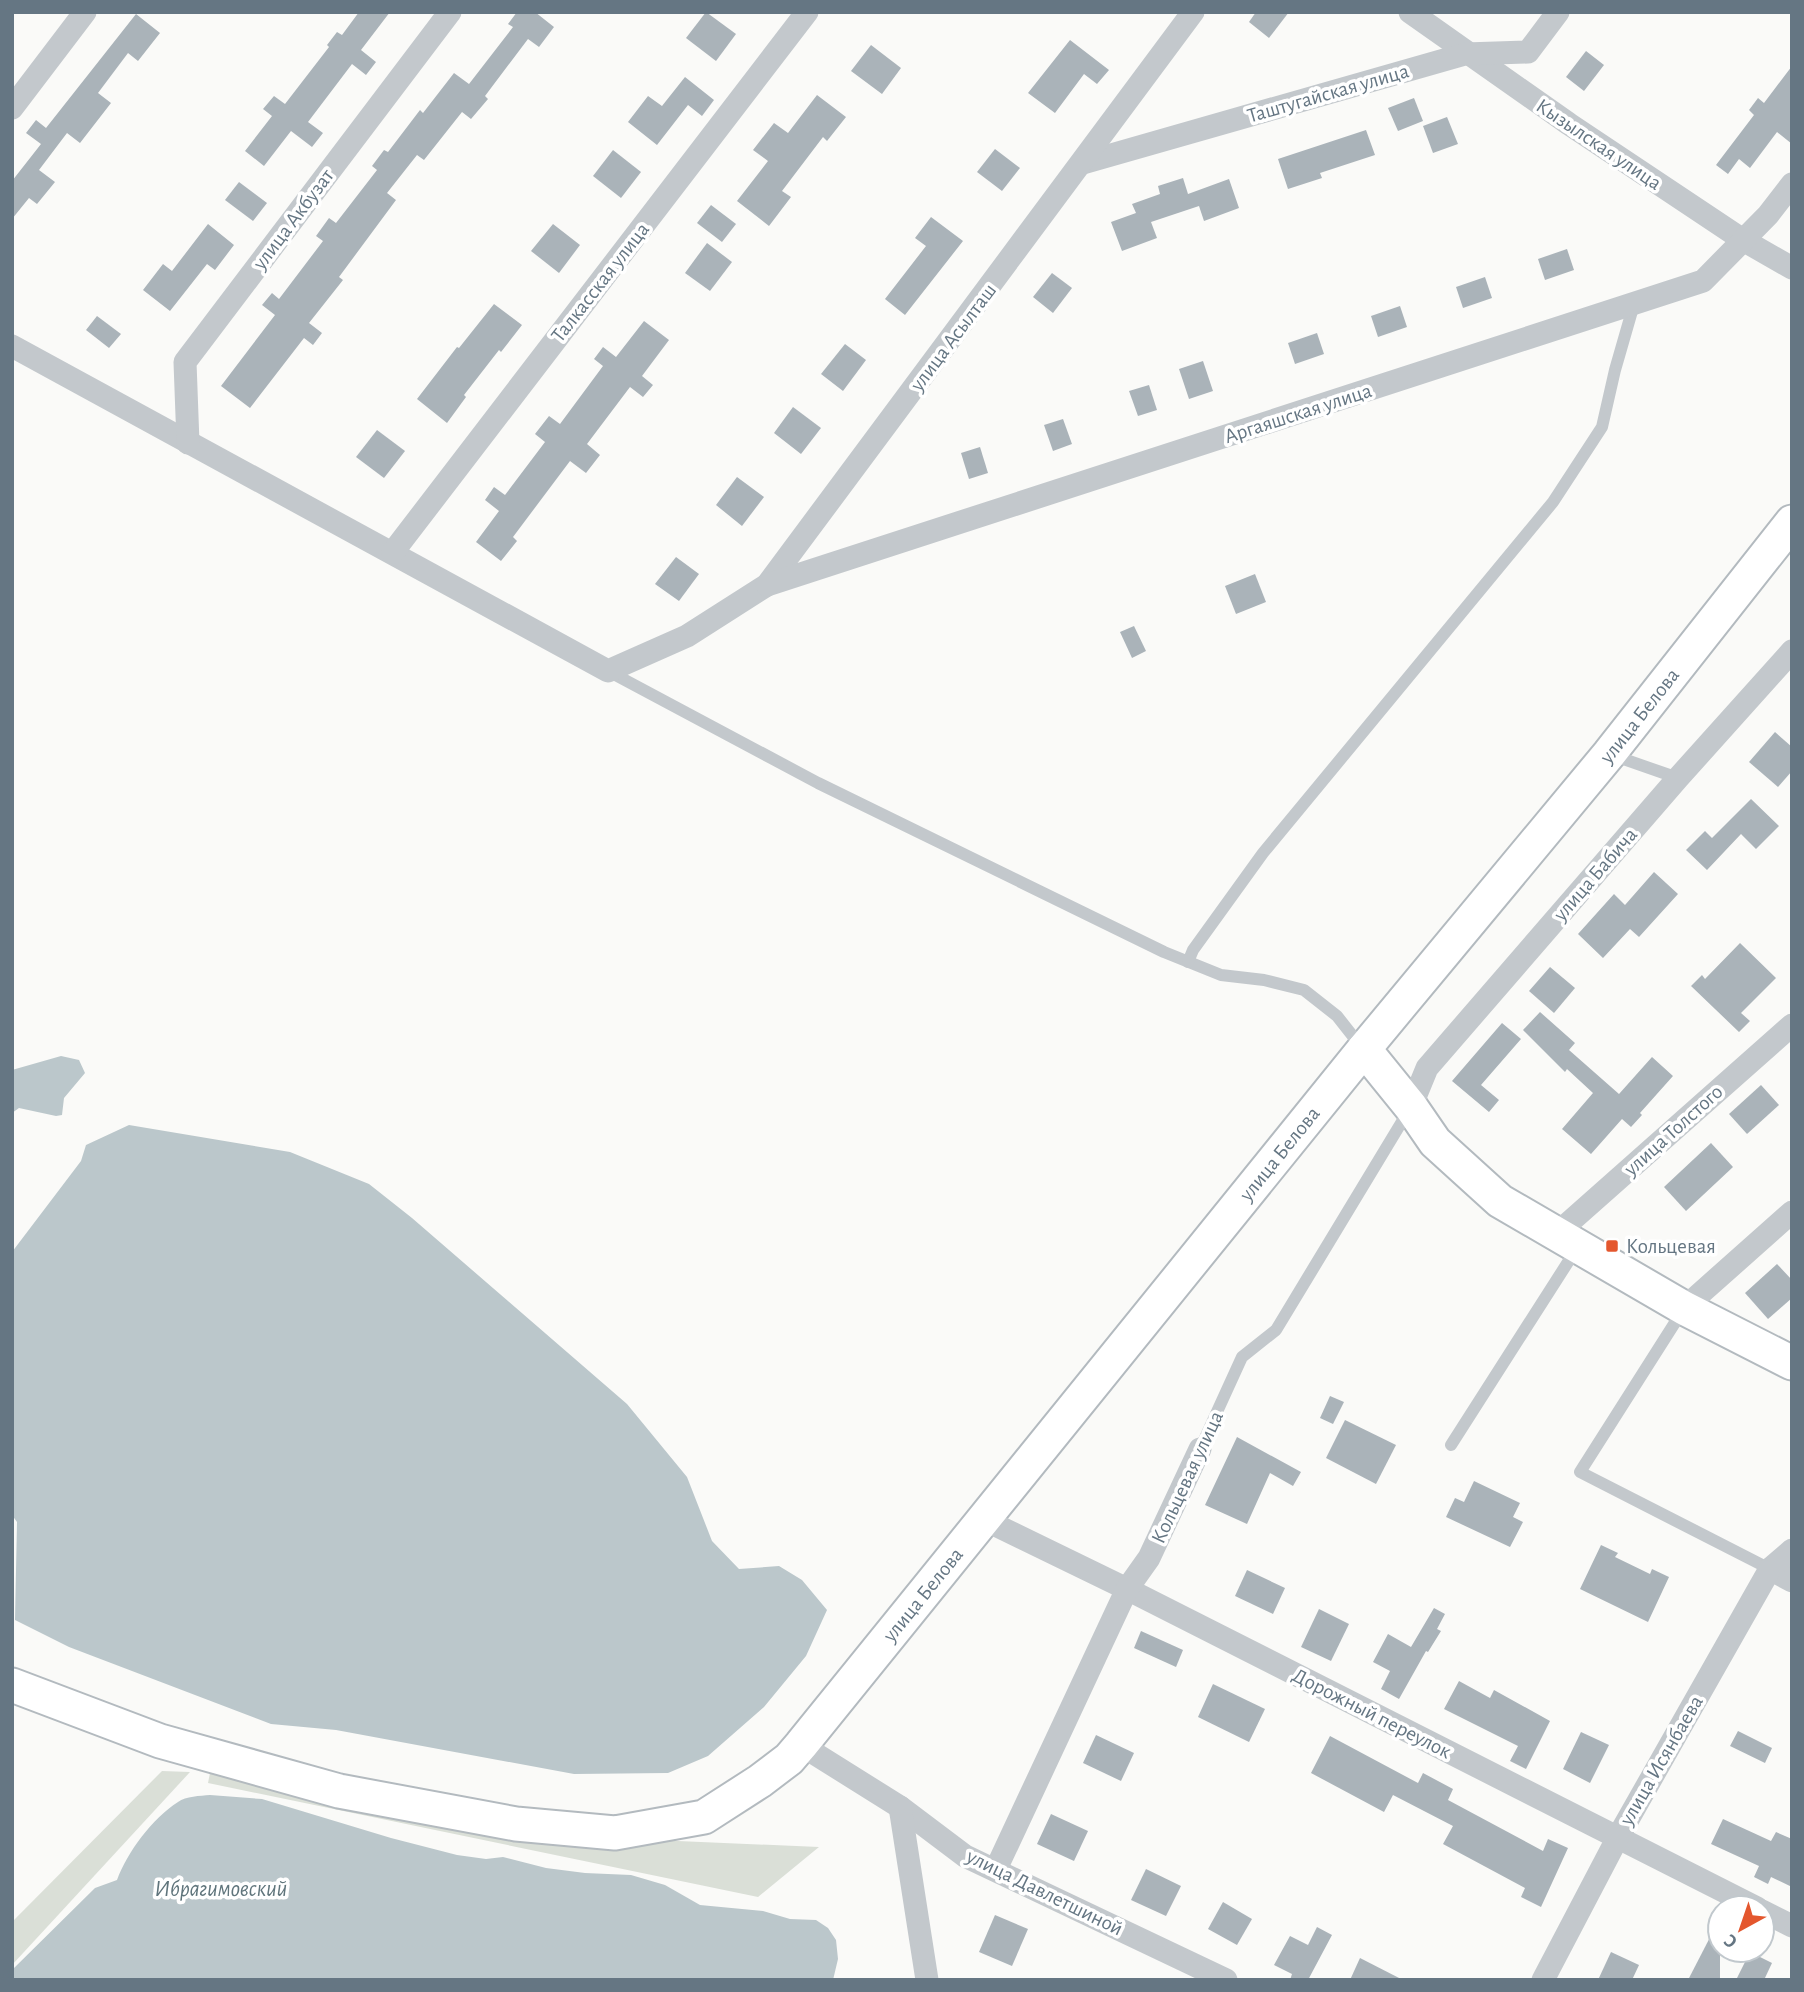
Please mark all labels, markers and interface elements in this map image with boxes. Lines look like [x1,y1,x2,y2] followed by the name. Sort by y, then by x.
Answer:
[1245,60,1412,127] street label: Таштугайская улица
[1532,95,1665,194] street label: Кызылская улица
[248,165,338,274] street label: улица Акбузат
[547,218,654,346] street label: Талкасская улица
[906,280,1000,396] street label: улица Асылташ
[1222,380,1375,447] street label: Аргаяшская улица
[1595,664,1684,768] street label: улица Белова
[1549,824,1641,926] street label: улица Бабича
[1619,1081,1727,1181] street label: улица Толстого
[1235,1103,1324,1206] street label: улица Белова
[1626,1236,1716,1257] place label: Кольцевая
[1604,1238,1620,1254] marker: Кольцевая
[1148,1407,1227,1547] street label: Кольцевая улица
[878,1543,968,1647] street label: улица Белова
[1289,1664,1455,1763] street label: Дорожный переулок
[1615,1692,1707,1830] street label: улица Исянбаева
[962,1845,1126,1939] street label: улица Давлетшиной
[155,1878,287,1901] water label: Ибрагимовский
[1706,1894,1776,1964] north arrow
[1721,1930,1741,1952] text: С

